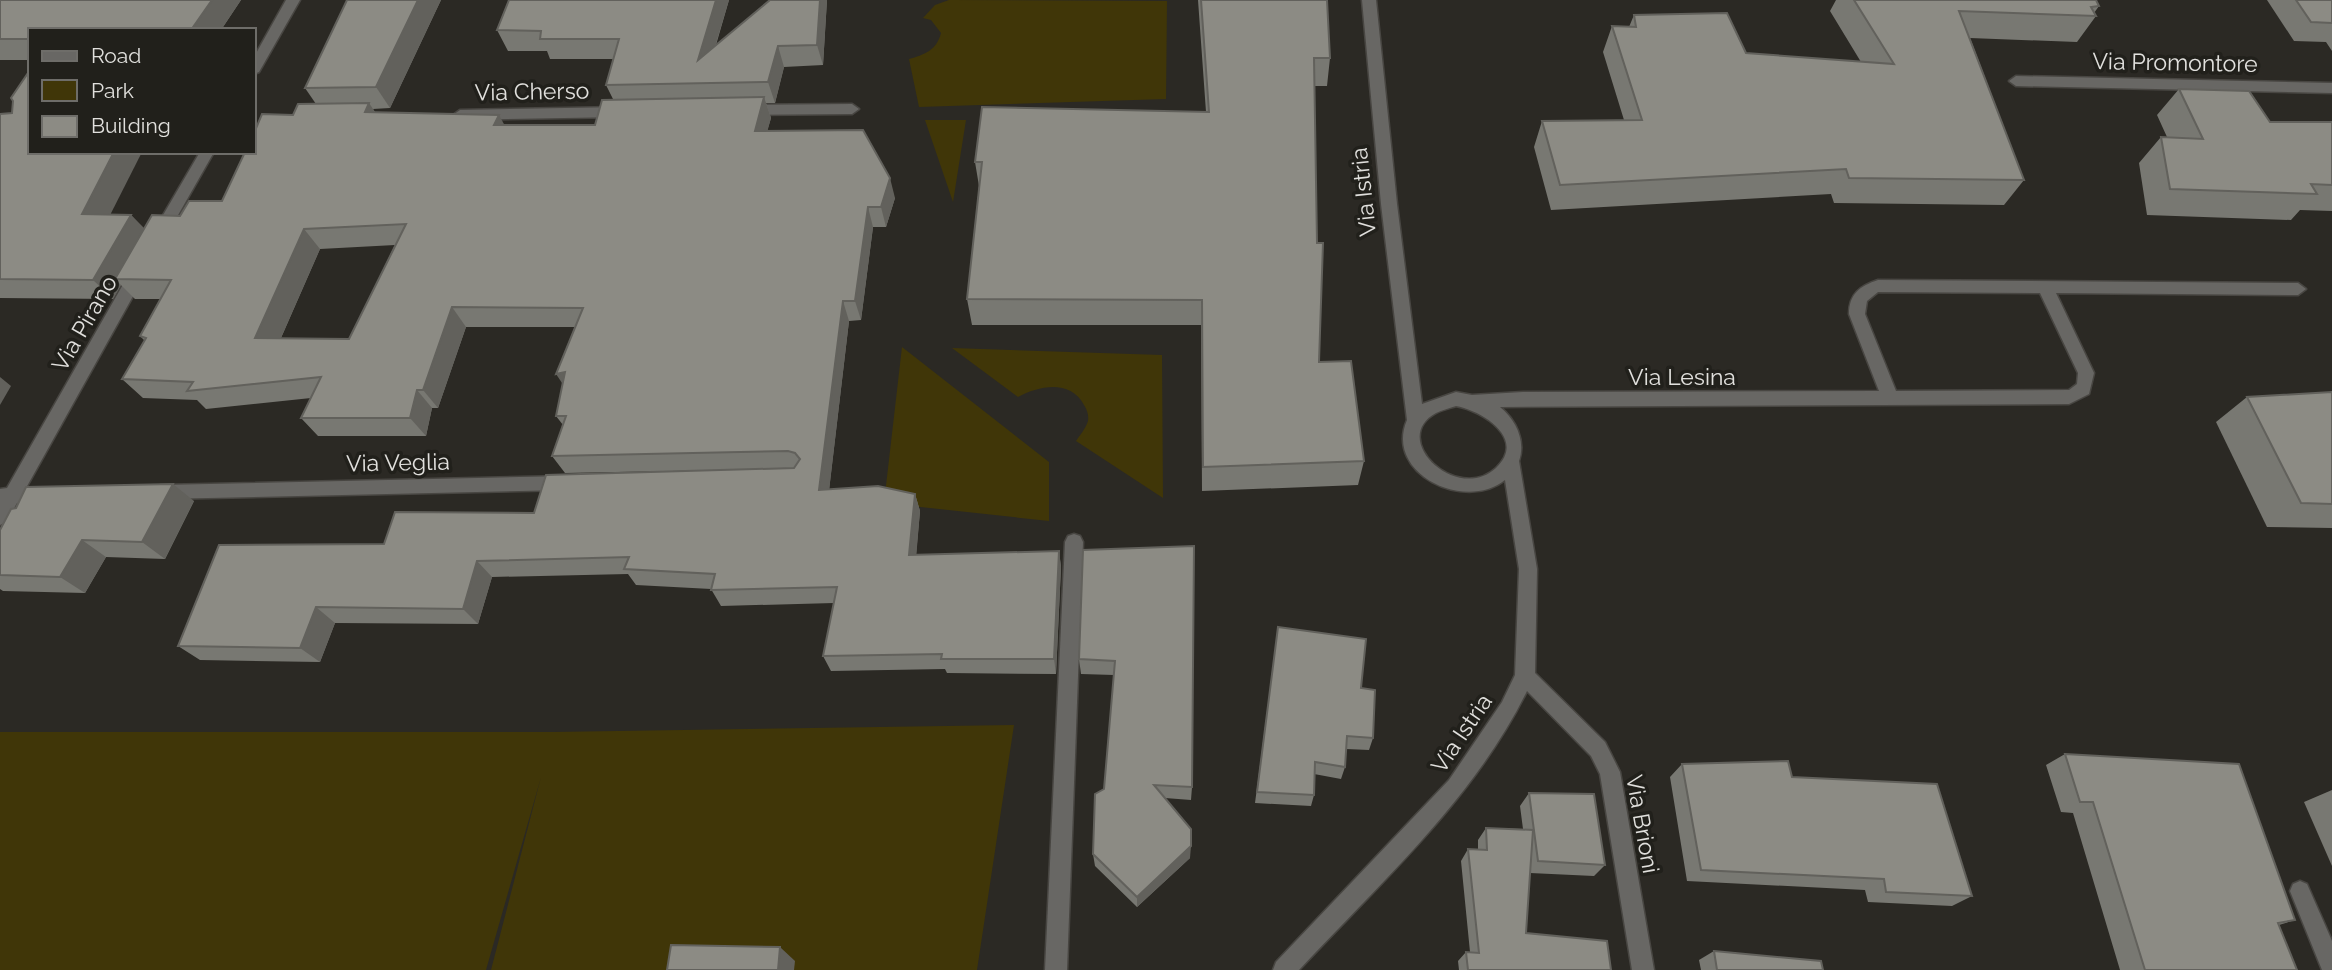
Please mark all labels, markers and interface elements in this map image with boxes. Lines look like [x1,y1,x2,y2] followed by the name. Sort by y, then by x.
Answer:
[28,28,256,154] legend
[91,43,141,68] text: Road
[2092,47,2258,77] street label: Via Promontore
[474,77,590,105] street label: Via Cherso
[91,78,134,103] text: Park
[91,113,171,138] text: Building
[1345,146,1381,238] street label: Via Istria
[46,270,122,376] street label: Via Pirano
[1628,363,1736,390] street label: Via Lesina
[346,448,450,476] street label: Via Veglia
[1425,689,1497,777] street label: Via Istria
[1621,773,1665,875] street label: Via Brioni

